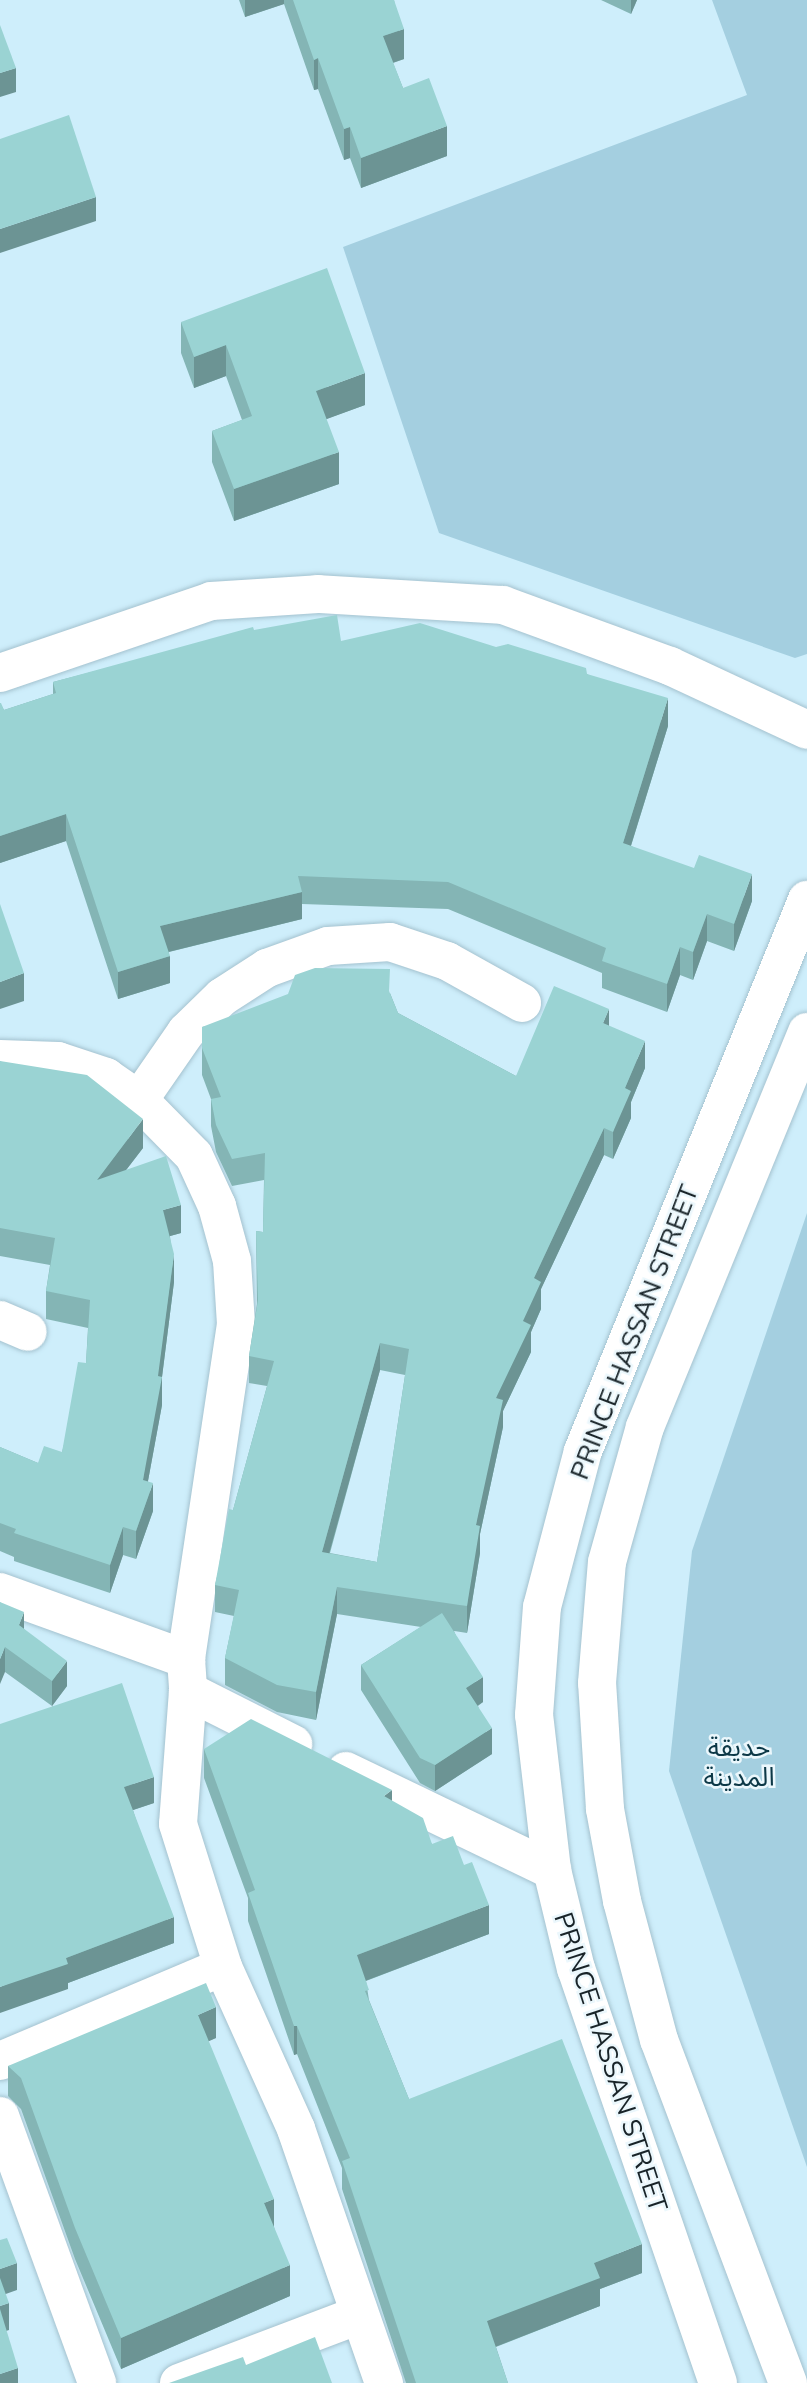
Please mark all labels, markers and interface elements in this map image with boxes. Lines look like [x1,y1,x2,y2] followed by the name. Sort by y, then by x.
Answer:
[563,1180,705,1484] street label: PRINCE HASSAN STREET
[703,1731,775,1792] park label: حديقة المدينة
[548,1908,674,2216] street label: PRINCE HASSAN STREET

